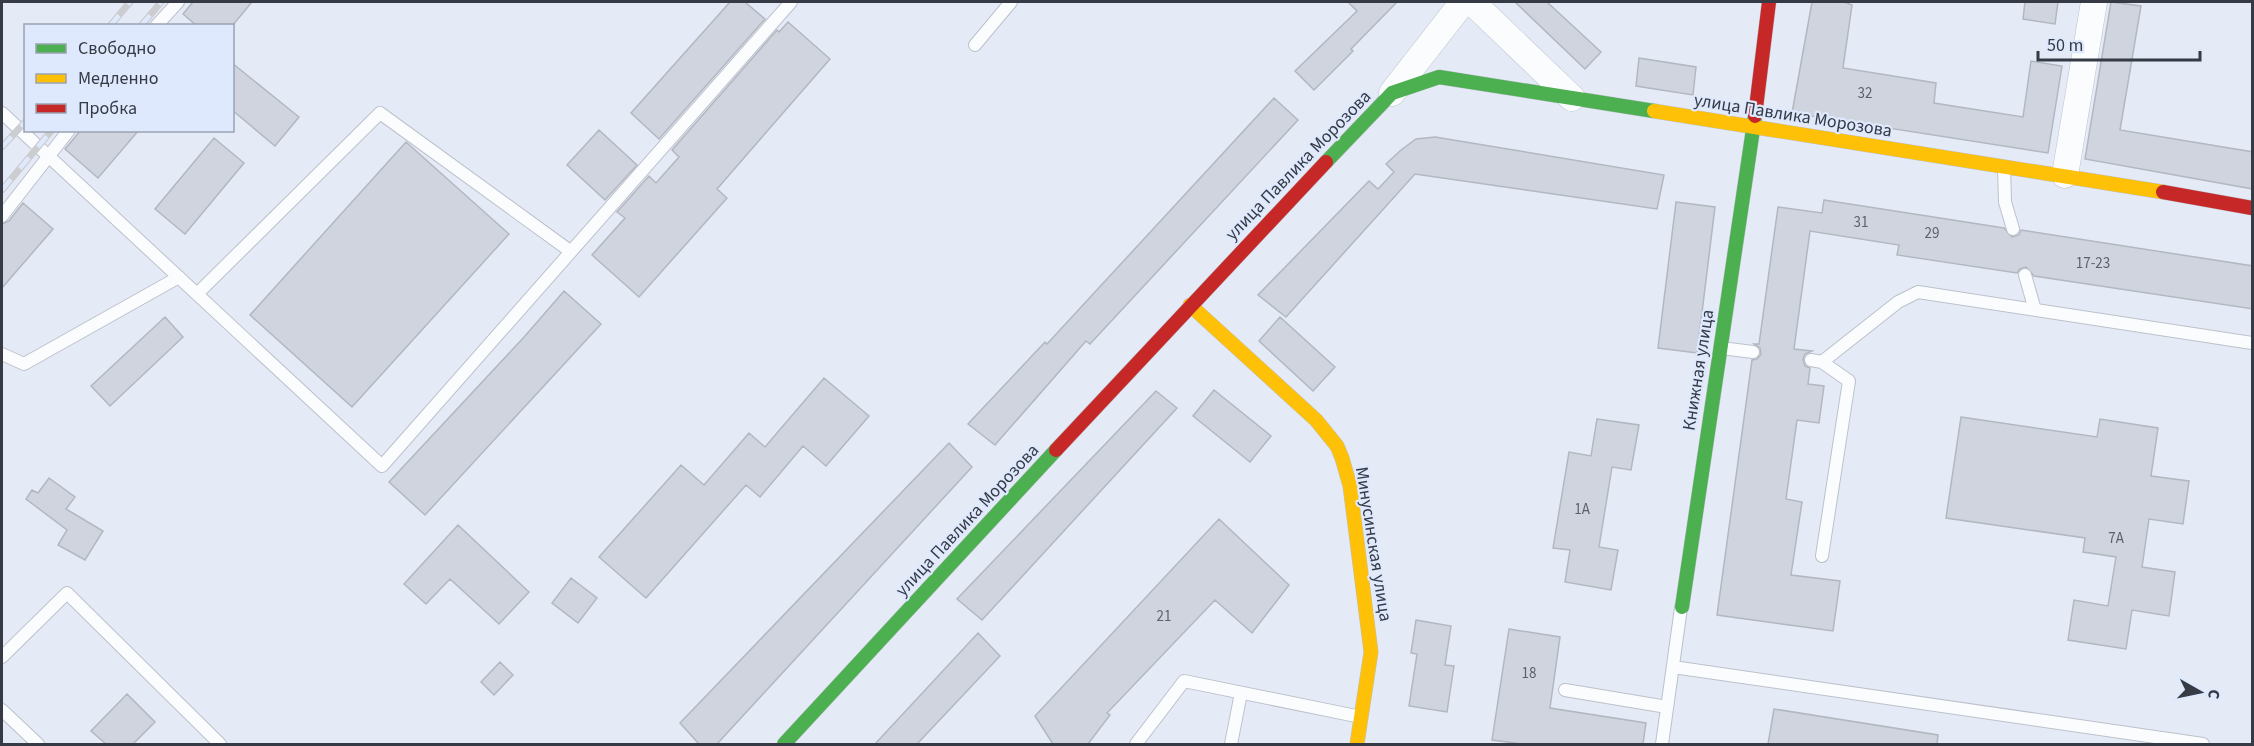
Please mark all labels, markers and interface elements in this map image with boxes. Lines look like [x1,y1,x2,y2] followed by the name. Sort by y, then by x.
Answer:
[24,24,234,132] legend
[2038,24,2200,62] scale bar
[2047,33,2083,58] text: 50 m
[78,36,156,61] text: Свободно
[78,66,158,91] text: Медленно
[1858,83,1872,104] house number: 32
[1220,85,1377,246] street label: улица Павлика Морозова
[1692,87,1894,143] street label: улица Павлика Морозова
[78,96,137,121] text: Пробка
[1854,212,1868,233] house number: 31
[1925,223,1939,244] house number: 29
[2076,253,2110,274] house number: 17-23
[1677,308,1720,432] street label: Книжная улица
[890,439,1045,602] street label: улица Павлика Морозова
[1349,465,1398,623] street label: Минусинская улица
[1574,499,1591,520] house number: 1А
[2108,528,2125,549] house number: 7А
[1157,606,1171,627] house number: 21
[2170,662,2230,722] north arrow
[1522,663,1536,684] house number: 18
[2202,688,2225,701] text: С

